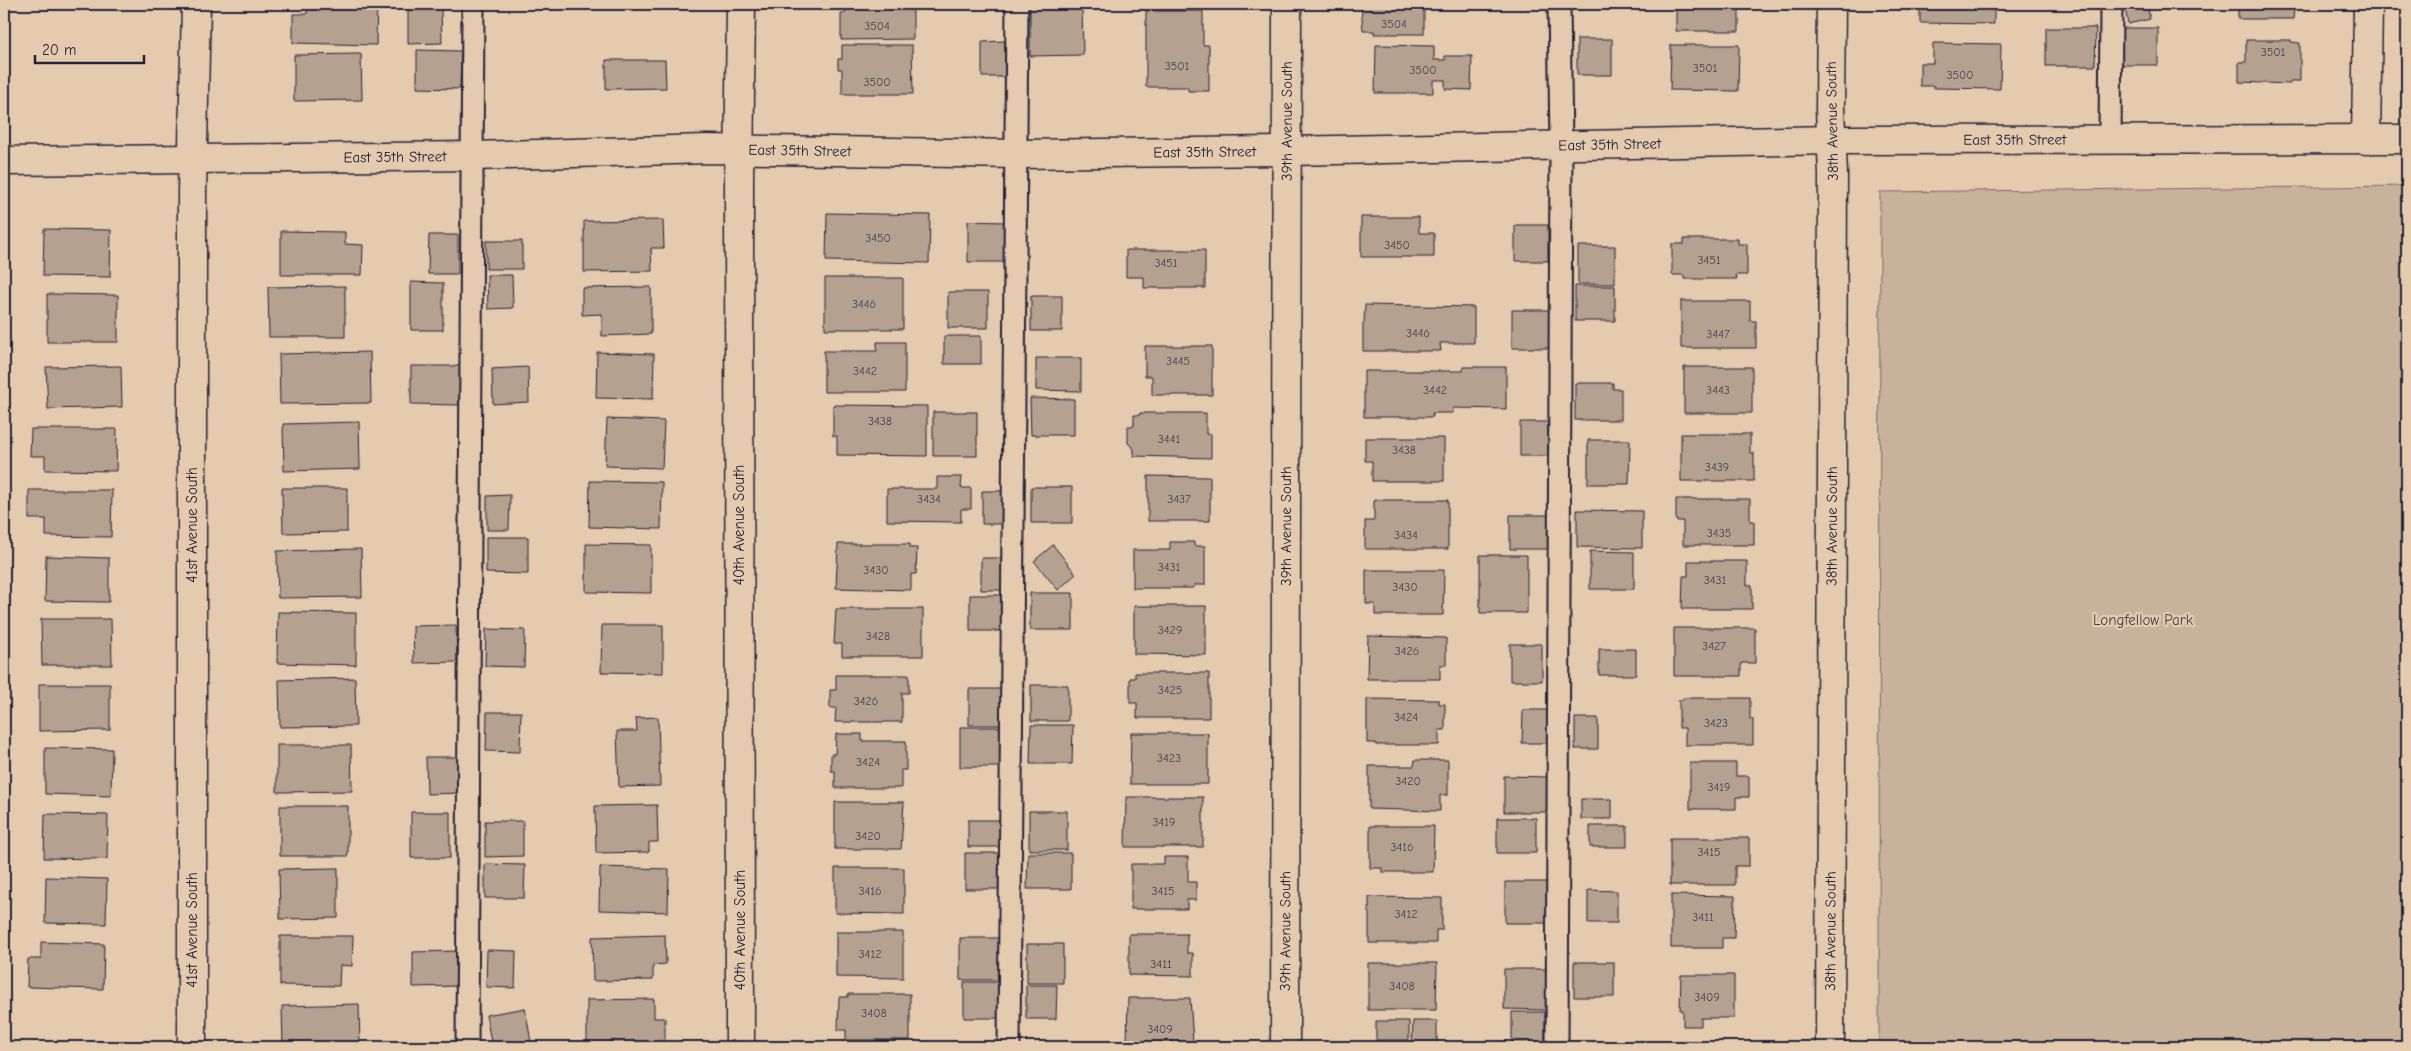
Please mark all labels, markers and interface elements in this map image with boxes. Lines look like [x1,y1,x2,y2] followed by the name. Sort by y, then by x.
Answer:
[1381,17,1407,31] house number: 3504
[864,19,890,33] house number: 3504
[35,32,144,64] scale bar
[42,41,76,59] text: 20 m
[2261,45,2286,59] house number: 3501
[1165,59,1190,73] house number: 3501
[1278,61,1296,181] street label: 39th Avenue South
[1693,61,1718,75] house number: 3501
[1822,61,1842,181] street label: 38th Avenue South
[1409,63,1437,77] house number: 3500
[1946,68,1974,82] house number: 3500
[863,75,891,89] house number: 3500
[1963,131,2067,149] street label: East 35th Street
[1558,134,1662,155] street label: East 35th Street
[748,141,852,160] street label: East 35th Street
[1153,142,1257,161] street label: East 35th Street
[343,147,447,166] street label: East 35th Street
[865,231,891,245] house number: 3450
[1384,238,1410,252] house number: 3450
[1697,253,1721,267] house number: 3451
[1154,256,1178,270] house number: 3451
[852,297,876,311] house number: 3446
[1406,326,1430,340] house number: 3446
[1706,327,1730,341] house number: 3447
[1166,354,1190,368] house number: 3445
[853,364,877,378] house number: 3442
[1423,383,1447,397] house number: 3442
[1706,383,1730,397] house number: 3443
[868,414,892,428] house number: 3438
[1158,432,1180,446] house number: 3441
[1392,443,1416,457] house number: 3438
[1705,460,1729,474] house number: 3439
[730,465,748,585] street label: 40th Avenue South
[1277,466,1295,586] street label: 39th Avenue South
[1823,466,1841,586] street label: 38th Avenue South
[183,467,201,583] street label: 41st Avenue South
[917,492,941,506] house number: 3434
[1167,492,1191,506] house number: 3437
[1707,526,1731,540] house number: 3435
[1394,528,1418,542] house number: 3434
[1158,560,1181,574] house number: 3431
[863,563,889,577] house number: 3430
[1704,573,1727,587] house number: 3431
[1392,580,1418,594] house number: 3430
[2093,611,2194,629] park label: Longfellow Park
[1158,623,1182,637] house number: 3429
[866,629,890,643] house number: 3428
[1702,639,1726,653] house number: 3427
[1395,644,1419,658] house number: 3426
[1158,683,1182,697] house number: 3425
[854,694,878,708] house number: 3426
[1394,710,1418,724] house number: 3424
[1704,716,1728,730] house number: 3423
[1157,751,1181,765] house number: 3423
[856,755,880,769] house number: 3424
[1395,774,1421,788] house number: 3420
[1707,780,1731,794] house number: 3419
[1152,815,1176,829] house number: 3419
[855,829,881,843] house number: 3420
[1390,840,1414,854] house number: 3416
[1697,845,1721,859] house number: 3415
[731,870,749,990] street label: 40th Avenue South
[1276,871,1294,991] street label: 39th Avenue South
[1821,871,1840,991] street label: 38th Avenue South
[183,872,201,988] street label: 41st Avenue South
[858,884,882,898] house number: 3416
[1151,884,1175,898] house number: 3415
[1395,907,1417,921] house number: 3412
[1692,910,1714,924] house number: 3411
[859,947,881,961] house number: 3412
[1150,957,1172,971] house number: 3411
[1389,979,1415,993] house number: 3408
[1694,990,1720,1004] house number: 3409
[861,1006,887,1020] house number: 3408
[1147,1022,1173,1036] house number: 3409

